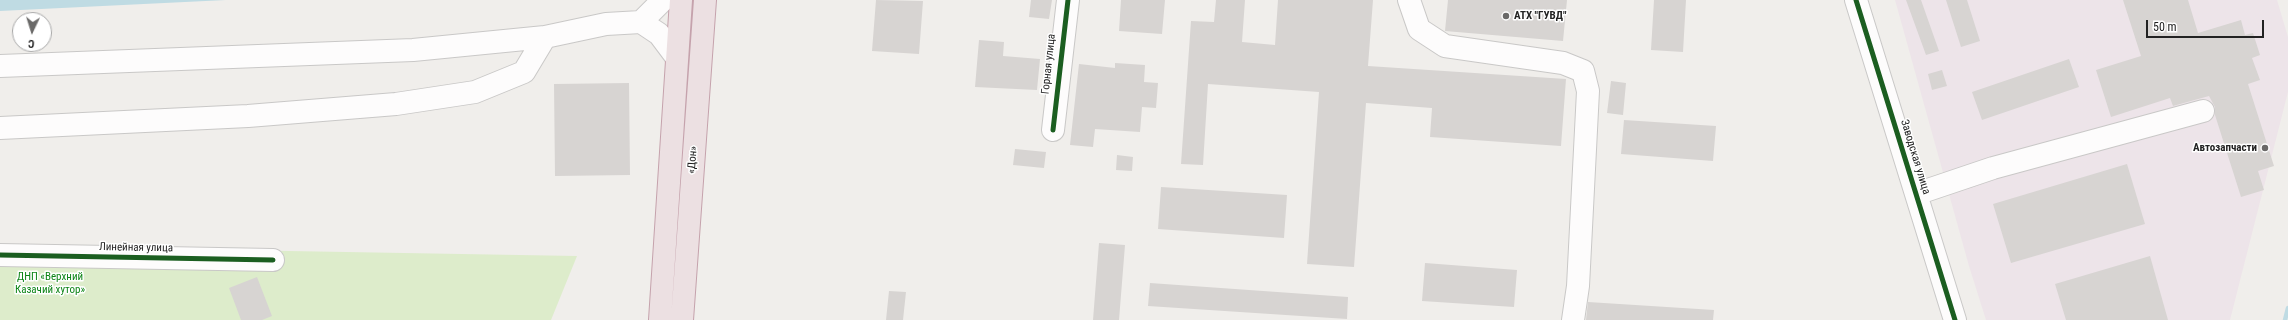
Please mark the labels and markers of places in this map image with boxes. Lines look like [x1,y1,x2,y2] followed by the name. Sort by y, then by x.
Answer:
[1514,9,1566,23] place label: АТХ "ГУВД"
[1501,11,1511,21] marker: АТХ "ГУВД"
[2193,141,2257,155] place label: Автозапчасти
[2260,143,2270,153] marker: Автозапчасти

